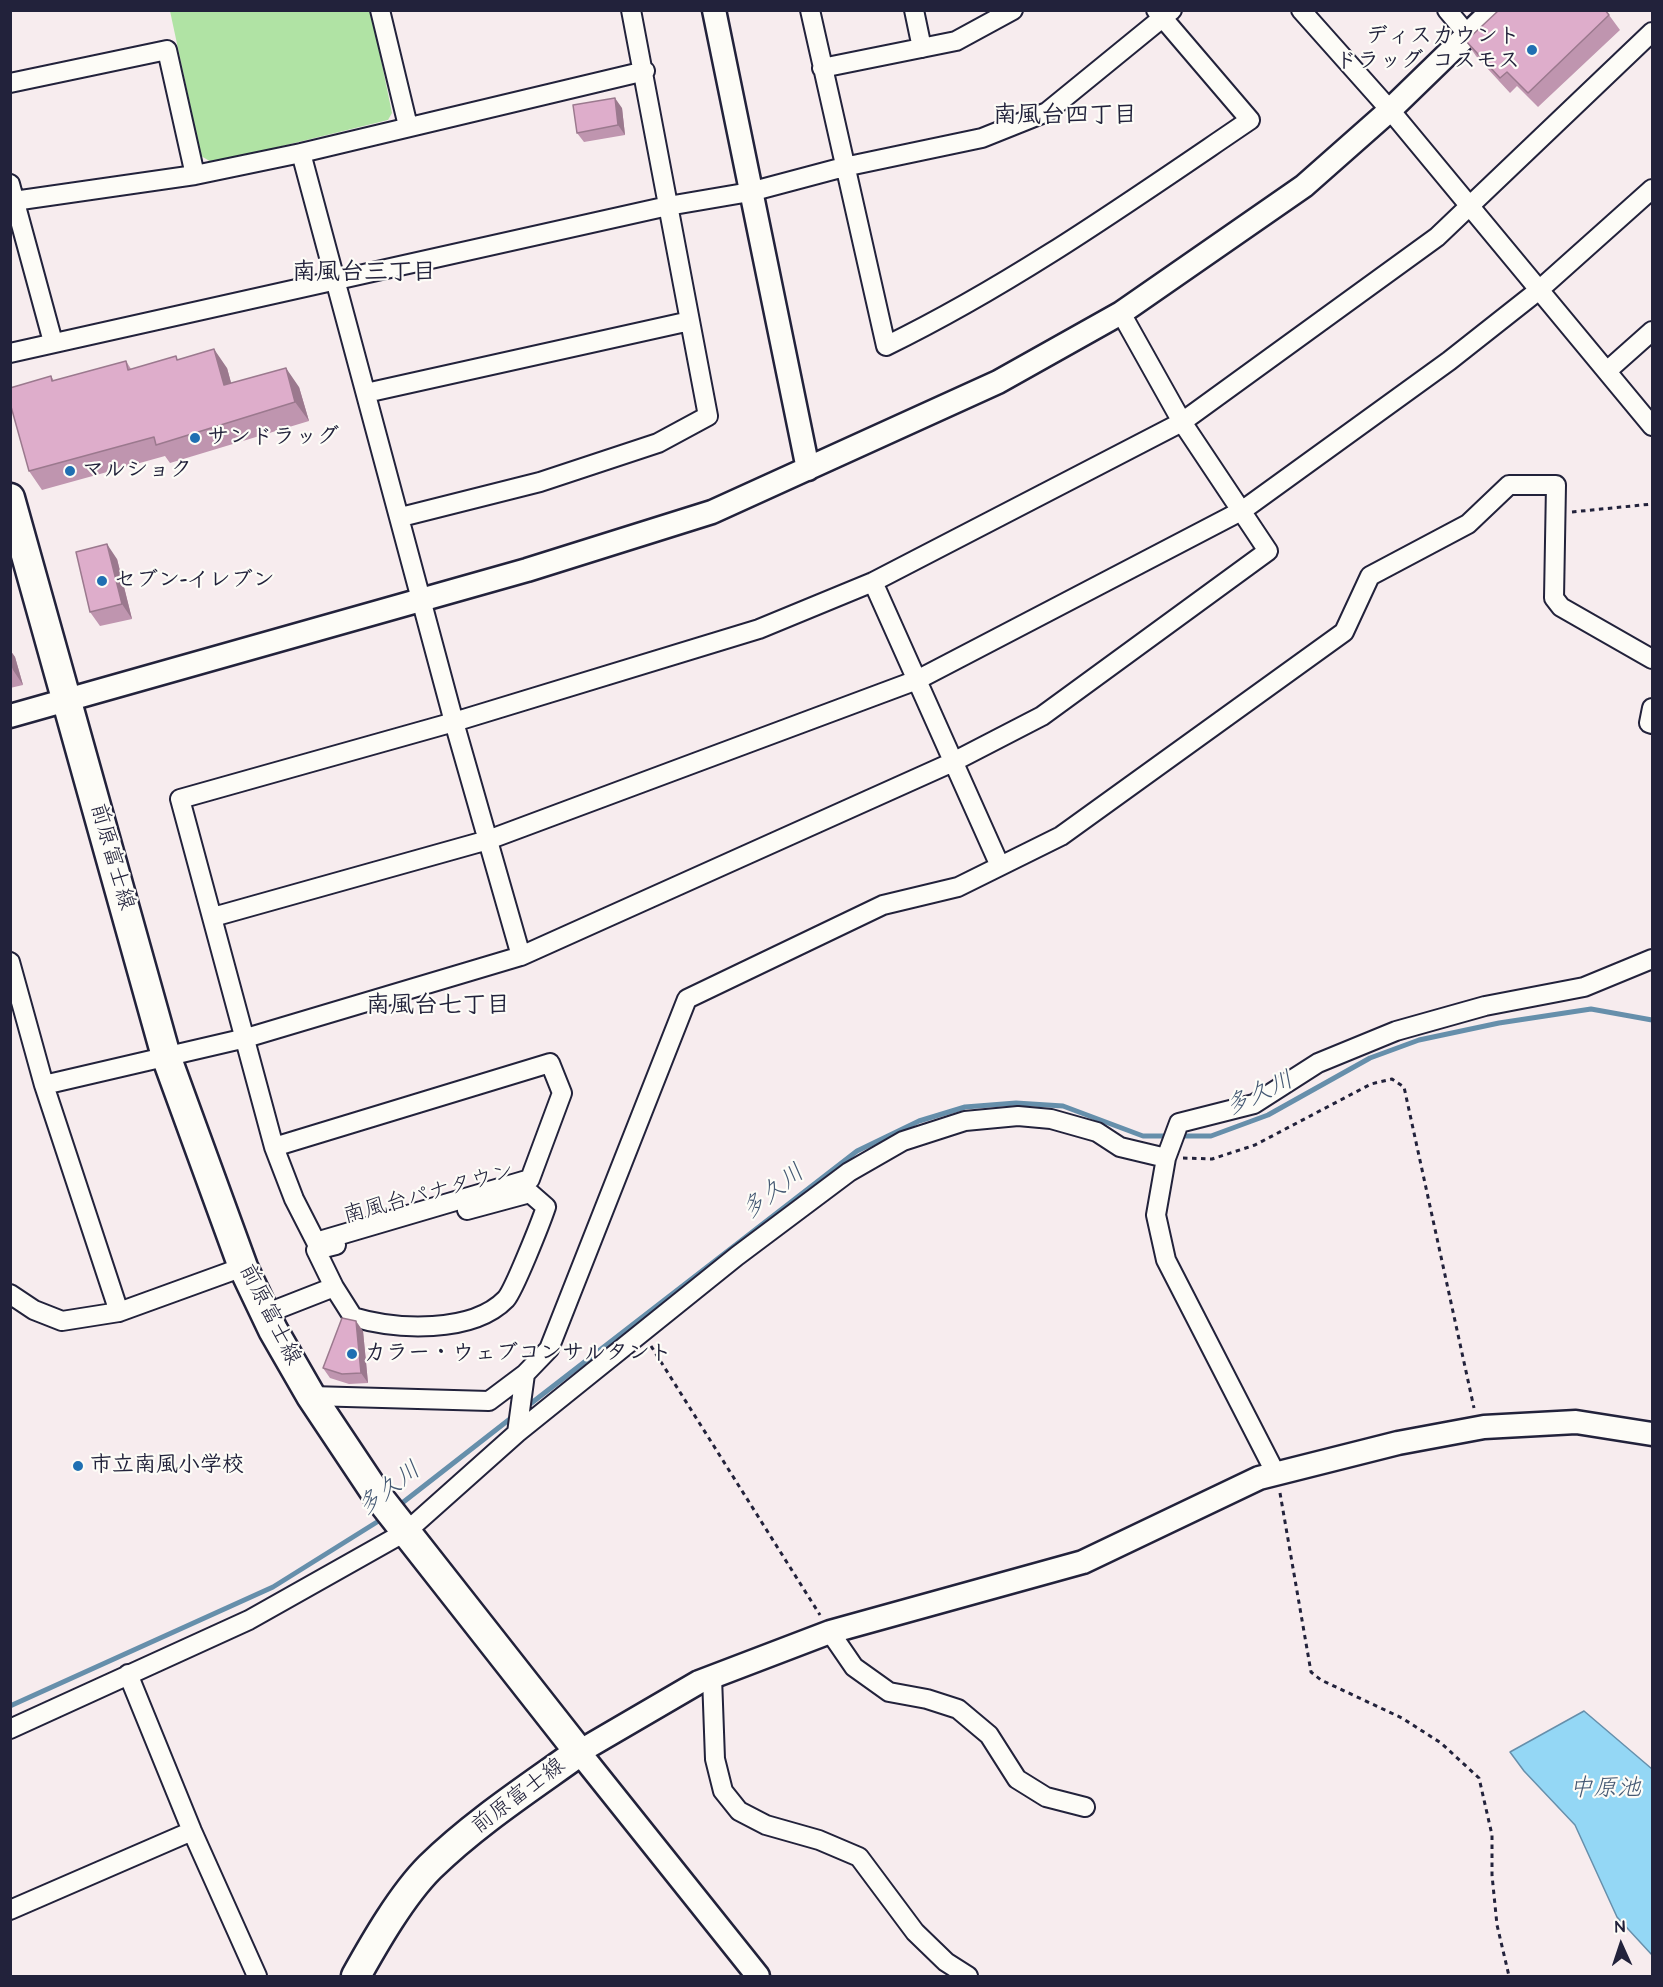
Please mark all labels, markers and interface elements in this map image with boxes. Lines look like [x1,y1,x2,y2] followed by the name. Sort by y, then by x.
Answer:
[1335,24,1520,76] place label: ディスカウント ドラッグ コスモス
[1525,43,1539,57] marker: ディスカウント ドラッグ コスモス
[993,103,1137,131] district label: 南風台四丁目
[292,260,436,288] district label: 南風台三丁目
[207,425,339,451] place label: サンドラッグ
[188,431,202,445] marker: サンドラッグ
[82,458,192,484] place label: マルショク
[63,464,77,478] marker: マルショク
[114,568,275,594] place label: セブン-イレブン
[95,574,109,588] marker: セブン-イレブン
[83,800,139,914] street label: 前原富士線
[366,993,510,1021] district label: 南風台七丁目
[1221,1067,1299,1123] water label: 多久川
[341,1159,517,1231] street label: 南風台パナタウン
[737,1159,811,1227] water label: 多久川
[232,1260,306,1370] street label: 前原富士線
[364,1341,672,1367] place label: カラー・ウェブコンサルタント
[345,1347,359,1361] marker: カラー・ウェブコンサルタント
[90,1453,244,1479] place label: 市立南風小学校
[353,1457,427,1523] water label: 多久川
[71,1459,85,1473] marker: 市立南風小学校
[467,1753,571,1841] street label: 前原富士線
[1569,1776,1641,1804] water label: 中原池
[1591,1915,1651,1975] north arrow
[1614,1916,1626,1938] text: N

